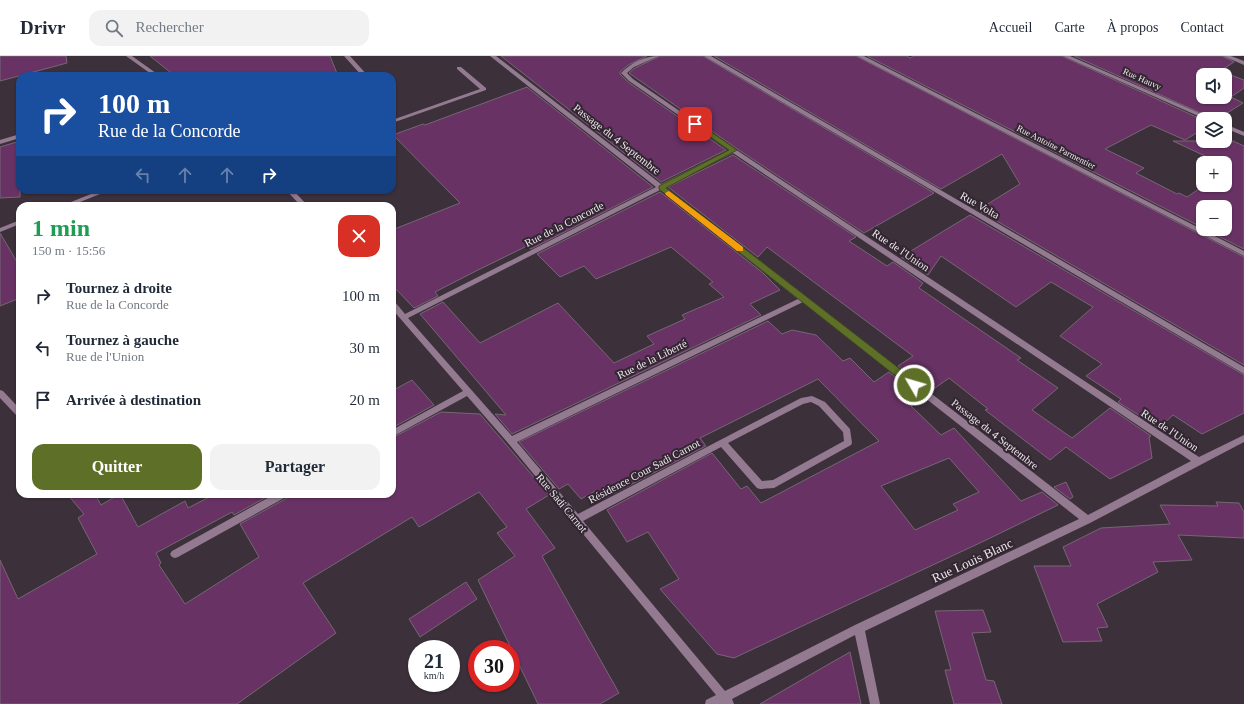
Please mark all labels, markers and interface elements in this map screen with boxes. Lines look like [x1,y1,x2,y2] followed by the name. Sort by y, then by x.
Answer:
[89,10,369,46] search box
[20,17,65,38] text: Drivr
[103,17,125,39] icon: search
[135,19,204,35] text: Rechercher
[989,20,1032,35] text: Accueil
[1054,20,1085,35] text: Carte
[1107,20,1158,35] text: À propos
[1180,20,1224,35] text: Contact
[1121,66,1163,92] street label: Rue Hauvy
[1196,68,1232,236] map controls
[1196,68,1232,104] button: sound
[32,88,84,140] icon: right
[98,88,170,119] text: 100 m
[571,101,663,177] street label: Passage du 4 Septembre
[678,107,712,141] pin
[1196,112,1232,148] button: layers
[684,113,706,135] icon: arrive
[98,121,240,141] text: Rue de la Concorde
[1015,123,1097,171] street label: Rue Antoine Parmentier
[1196,156,1232,192] button: +
[132,164,154,186] icon: left
[174,164,196,186] icon: ahead
[216,164,238,186] icon: ahead
[258,164,280,186] icon: right
[958,189,1002,221] street label: Rue Volta
[522,199,606,249] street label: Rue de la Concorde
[1196,200,1232,236] button: −
[32,215,90,241] text: 1 min
[338,215,380,257] button: close
[870,227,932,274] street label: Rue de l'Union
[32,243,105,258] text: 150 m · 15:56
[66,280,172,296] text: Tournez à droite
[32,285,54,307] icon: right
[342,288,380,304] text: 100 m
[66,297,169,312] text: Rue de la Concorde
[66,332,179,348] text: Tournez à gauche
[32,337,54,359] icon: left
[615,337,689,381] street label: Rue de la Liberté
[350,340,380,356] text: 30 m
[66,349,144,364] text: Rue de l'Union
[893,364,935,406] position arrow
[32,389,54,411] icon: arrive
[66,392,201,408] text: Arrivée à destination
[350,392,380,408] text: 20 m
[949,396,1041,472] street label: Passage du 4 Septembre
[1139,407,1201,454] street label: Rue de l'Union
[586,436,702,506] street label: Résidence Cour Sadi Carnot
[32,444,202,490] button: Quitter
[210,444,380,490] button: Partager
[534,471,590,535] street label: Rue Sadi Carnot
[929,535,1015,586] street label: Rue Louis Blanc
[468,640,520,692] speed limit sign: 30
[424,650,444,672] text: 21
[424,670,444,681] text: km/h

